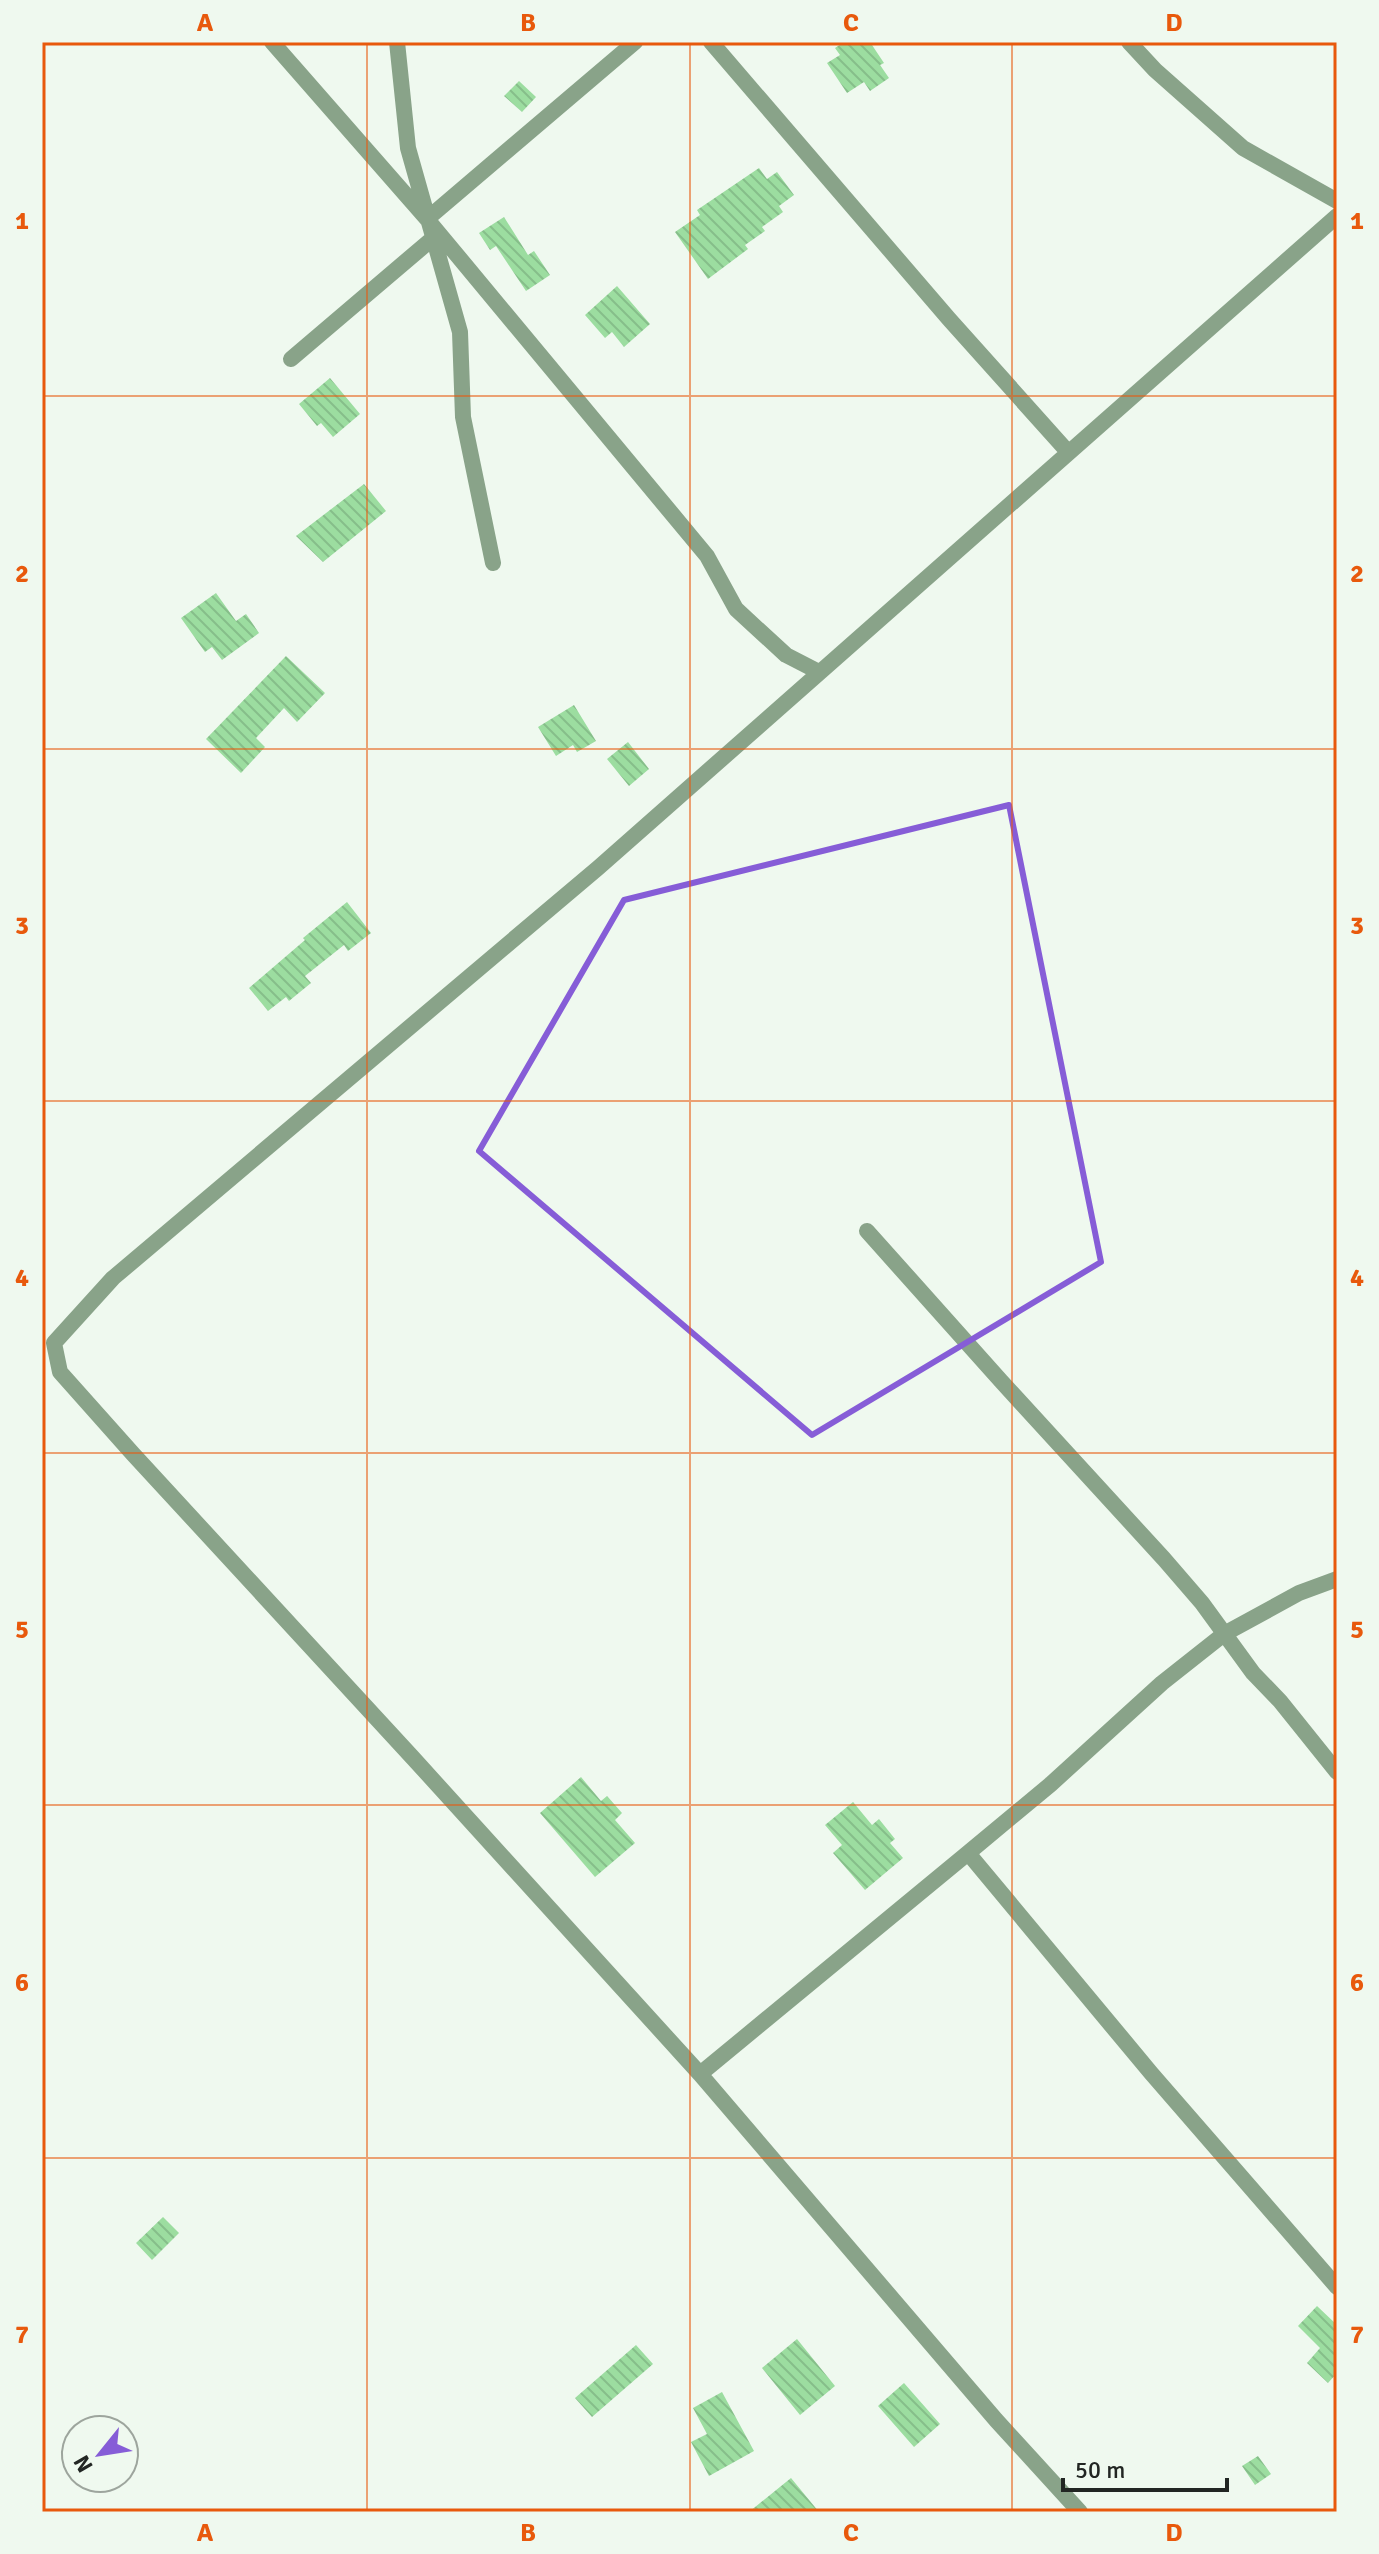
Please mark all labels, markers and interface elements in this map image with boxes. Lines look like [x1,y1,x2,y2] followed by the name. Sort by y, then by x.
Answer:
[197,7,214,39] text: A
[520,7,536,39] text: B
[843,7,859,39] text: C
[1165,7,1183,39] text: D
[15,205,29,237] text: 1
[1350,205,1364,237] text: 1
[15,558,29,590] text: 2
[1350,558,1364,590] text: 2
[15,910,29,942] text: 3
[1350,910,1364,942] text: 3
[15,1262,29,1294] text: 4
[1350,1262,1364,1294] text: 4
[15,1614,29,1646] text: 5
[1350,1614,1364,1646] text: 5
[15,1967,29,1999] text: 6
[1350,1967,1364,1999] text: 6
[15,2319,29,2351] text: 7
[1350,2319,1364,2351] text: 7
[60,2414,140,2494] north arrow
[1063,2442,1227,2492] scale bar
[68,2450,99,2477] text: N
[1075,2455,1125,2485] text: 50 m
[197,2517,214,2549] text: A
[520,2517,536,2549] text: B
[843,2517,859,2549] text: C
[1165,2517,1183,2549] text: D

